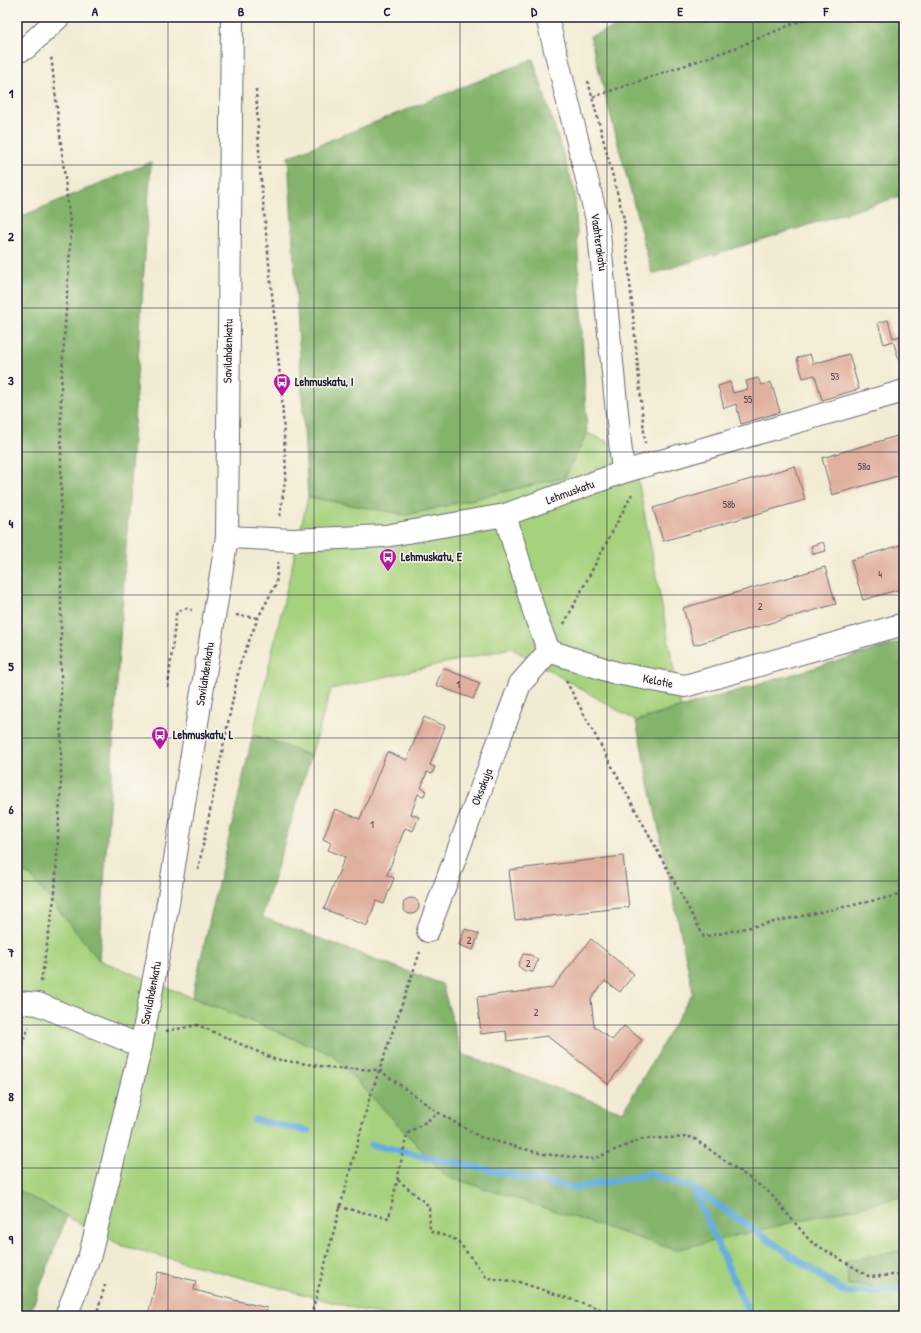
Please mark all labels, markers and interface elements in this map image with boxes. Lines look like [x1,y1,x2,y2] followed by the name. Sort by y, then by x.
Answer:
[92,2,99,20] text: A
[238,2,245,20] text: B
[383,2,391,20] text: C
[531,2,538,20] text: D
[677,2,683,20] text: E
[823,2,830,20] text: F
[9,84,14,102] text: 1
[587,212,612,272] street label: Vaahterakatu
[8,227,15,245] text: 2
[218,319,237,383] street label: Savilahdenkatu
[831,370,840,383] house number: 53
[8,371,14,389] text: 3
[272,372,292,397] bus stop icon: Lehmuskatu, I
[295,373,354,390] place label: Lehmuskatu, I
[744,393,753,406] house number: 55
[858,460,870,473] house number: 58a
[543,475,597,508] street label: Lehmuskatu
[723,498,735,511] house number: 58b
[9,514,14,532] text: 4
[378,547,398,572] bus stop icon: Lehmuskatu, E
[401,548,463,565] place label: Lehmuskatu, E
[878,568,882,581] house number: 4
[758,600,763,613] house number: 2
[191,641,218,707] street label: Savilahdenkatu
[8,657,14,675] text: 5
[641,669,675,692] street label: Kelotie
[456,678,460,691] house number: 1
[150,725,170,750] bus stop icon: Lehmuskatu, L
[173,726,234,743] place label: Lehmuskatu, L
[467,766,496,808] street label: Oksakuja
[8,800,14,818] text: 6
[370,818,374,831] house number: 1
[467,934,472,947] house number: 2
[7,943,15,961] text: 7
[526,957,531,970] house number: 2
[136,960,165,1026] street label: Savilahdenkatu
[534,1006,539,1019] house number: 2
[8,1087,14,1105] text: 8
[9,1230,14,1248] text: 9

